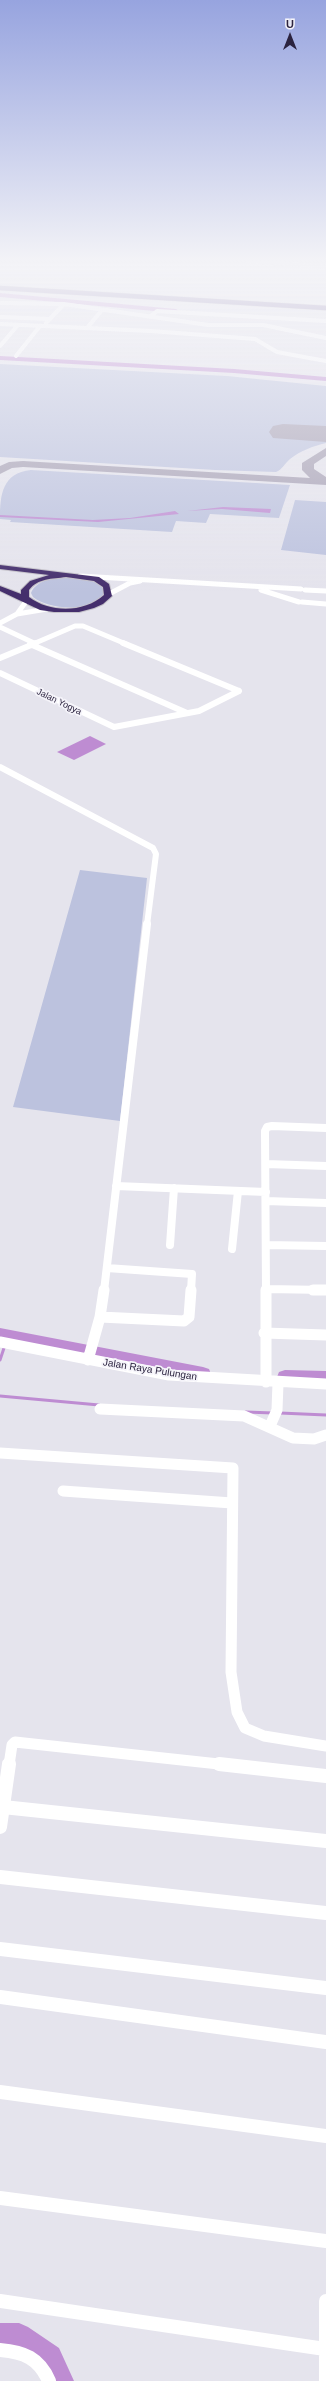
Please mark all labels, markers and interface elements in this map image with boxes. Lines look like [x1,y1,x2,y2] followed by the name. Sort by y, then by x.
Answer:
[270,16,310,56] north arrow
[286,18,294,30] text: U
[35,686,83,718] street label: Jalan Yogya
[102,1357,198,1383] street label: Jalan Raya Pulungan

